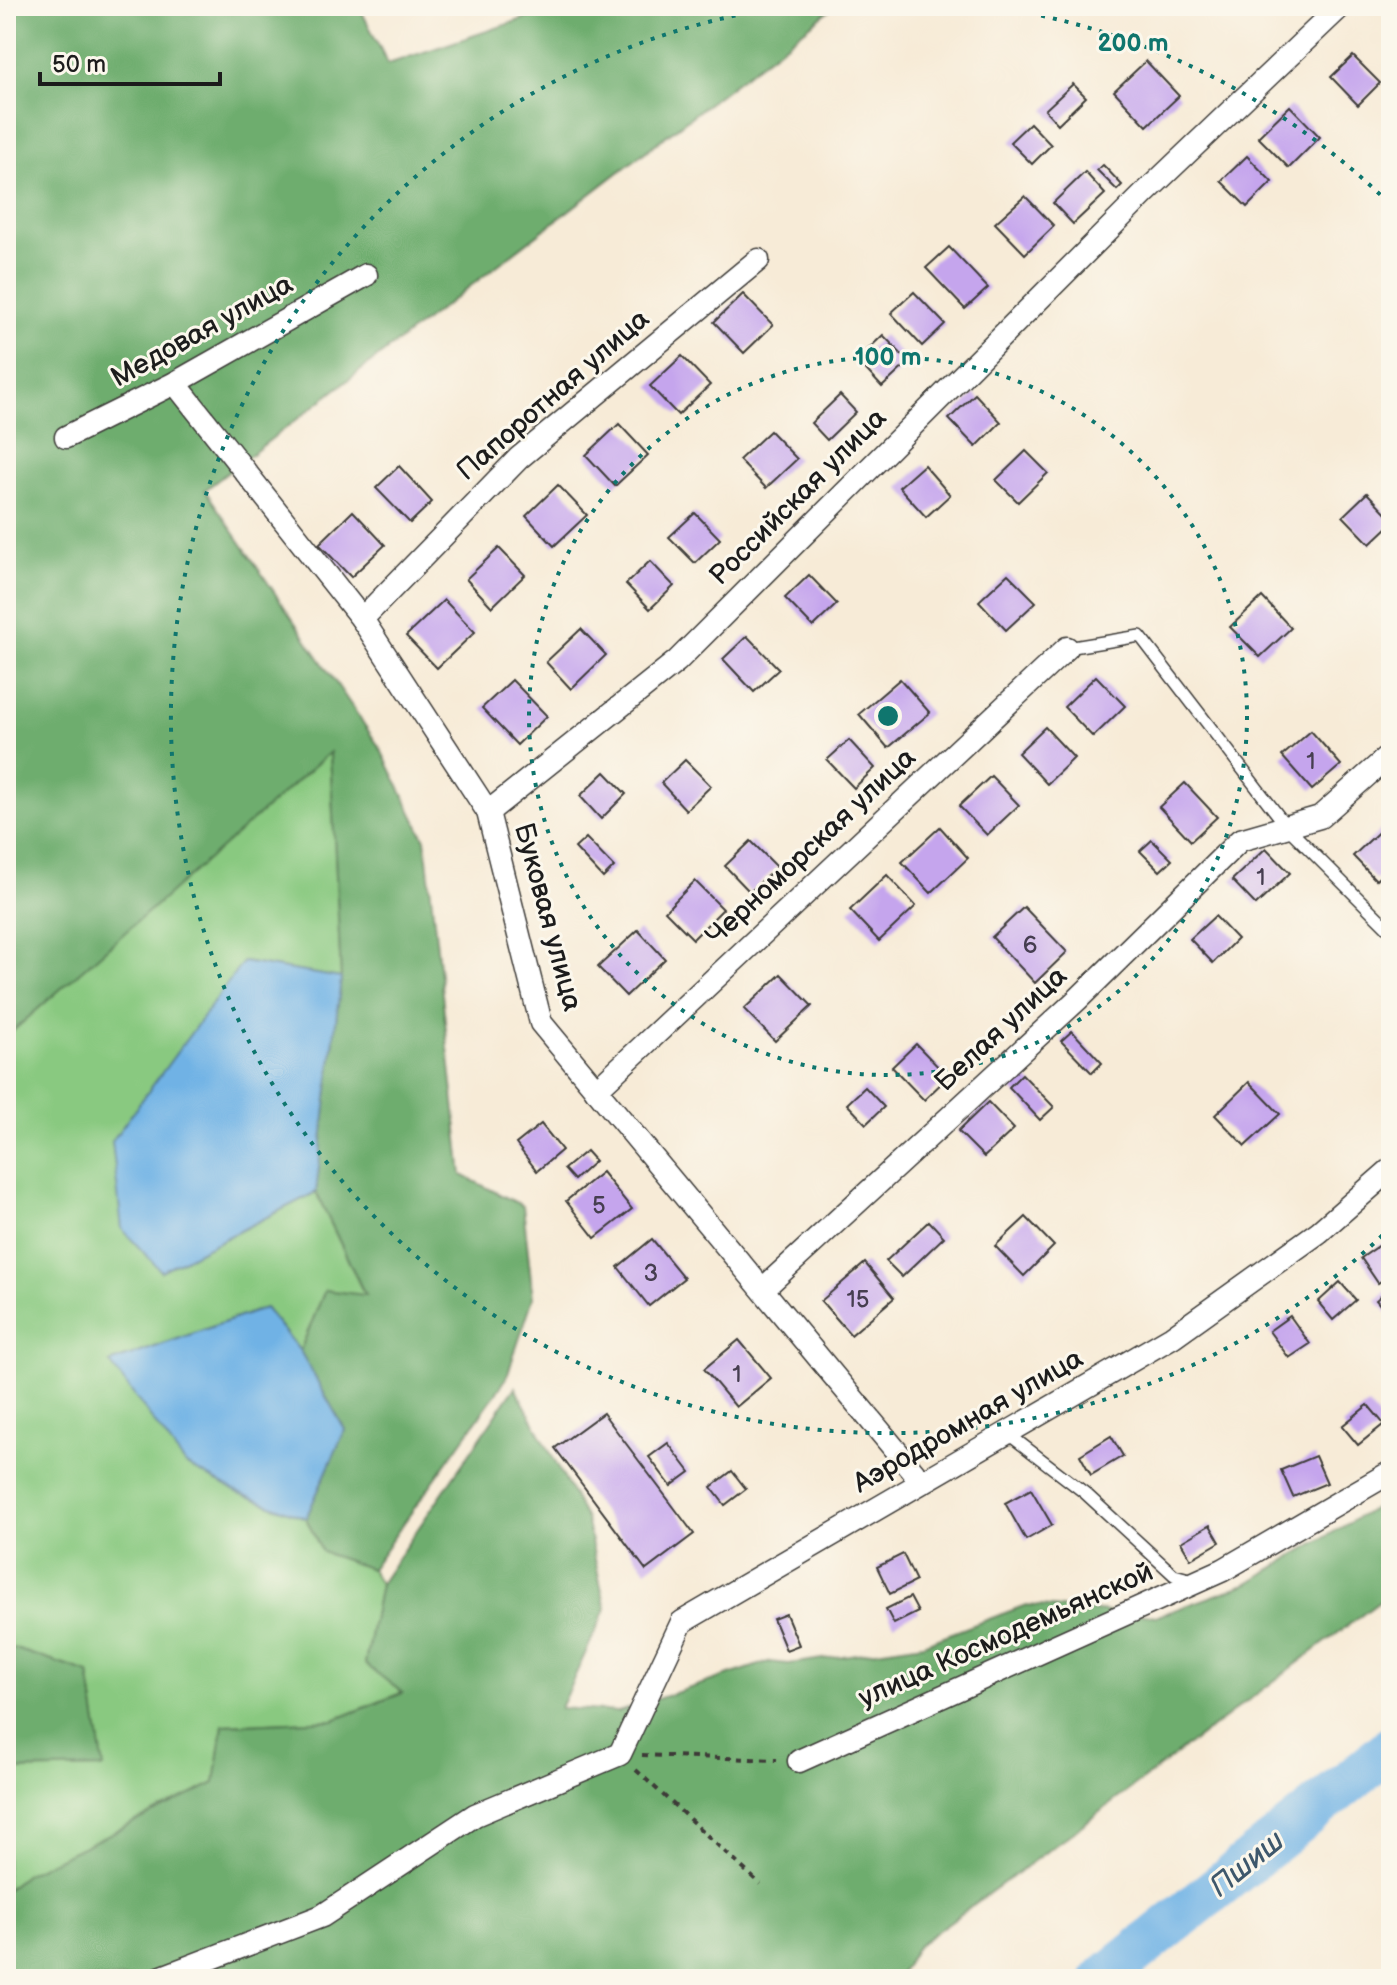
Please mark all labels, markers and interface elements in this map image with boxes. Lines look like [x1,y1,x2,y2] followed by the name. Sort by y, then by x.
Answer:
[1098,29,1168,58] text: 200 m
[40,36,220,86] scale bar
[52,50,106,79] text: 50 m
[105,267,299,394] street label: Медовая улица
[450,302,656,488] street label: Папоротная улица
[855,343,921,372] text: 100 m
[703,401,894,592] street label: Российская улица
[874,702,902,730] centre of rings
[699,741,923,953] street label: Черноморская улица
[1306,747,1316,776] house number: 1
[507,819,589,1015] street label: Буковая улица
[1256,863,1266,892] house number: 1
[1023,931,1037,960] house number: 6
[928,959,1074,1098] street label: Белая улица
[592,1191,606,1220] house number: 5
[644,1259,658,1288] house number: 3
[846,1285,870,1314] house number: 15
[846,1342,1089,1501] street label: Аэродромная улица
[732,1360,742,1389] house number: 1
[854,1555,1158,1715] street label: улица Космодемьянской
[1202,1823,1292,1905] water label: Пшиш

